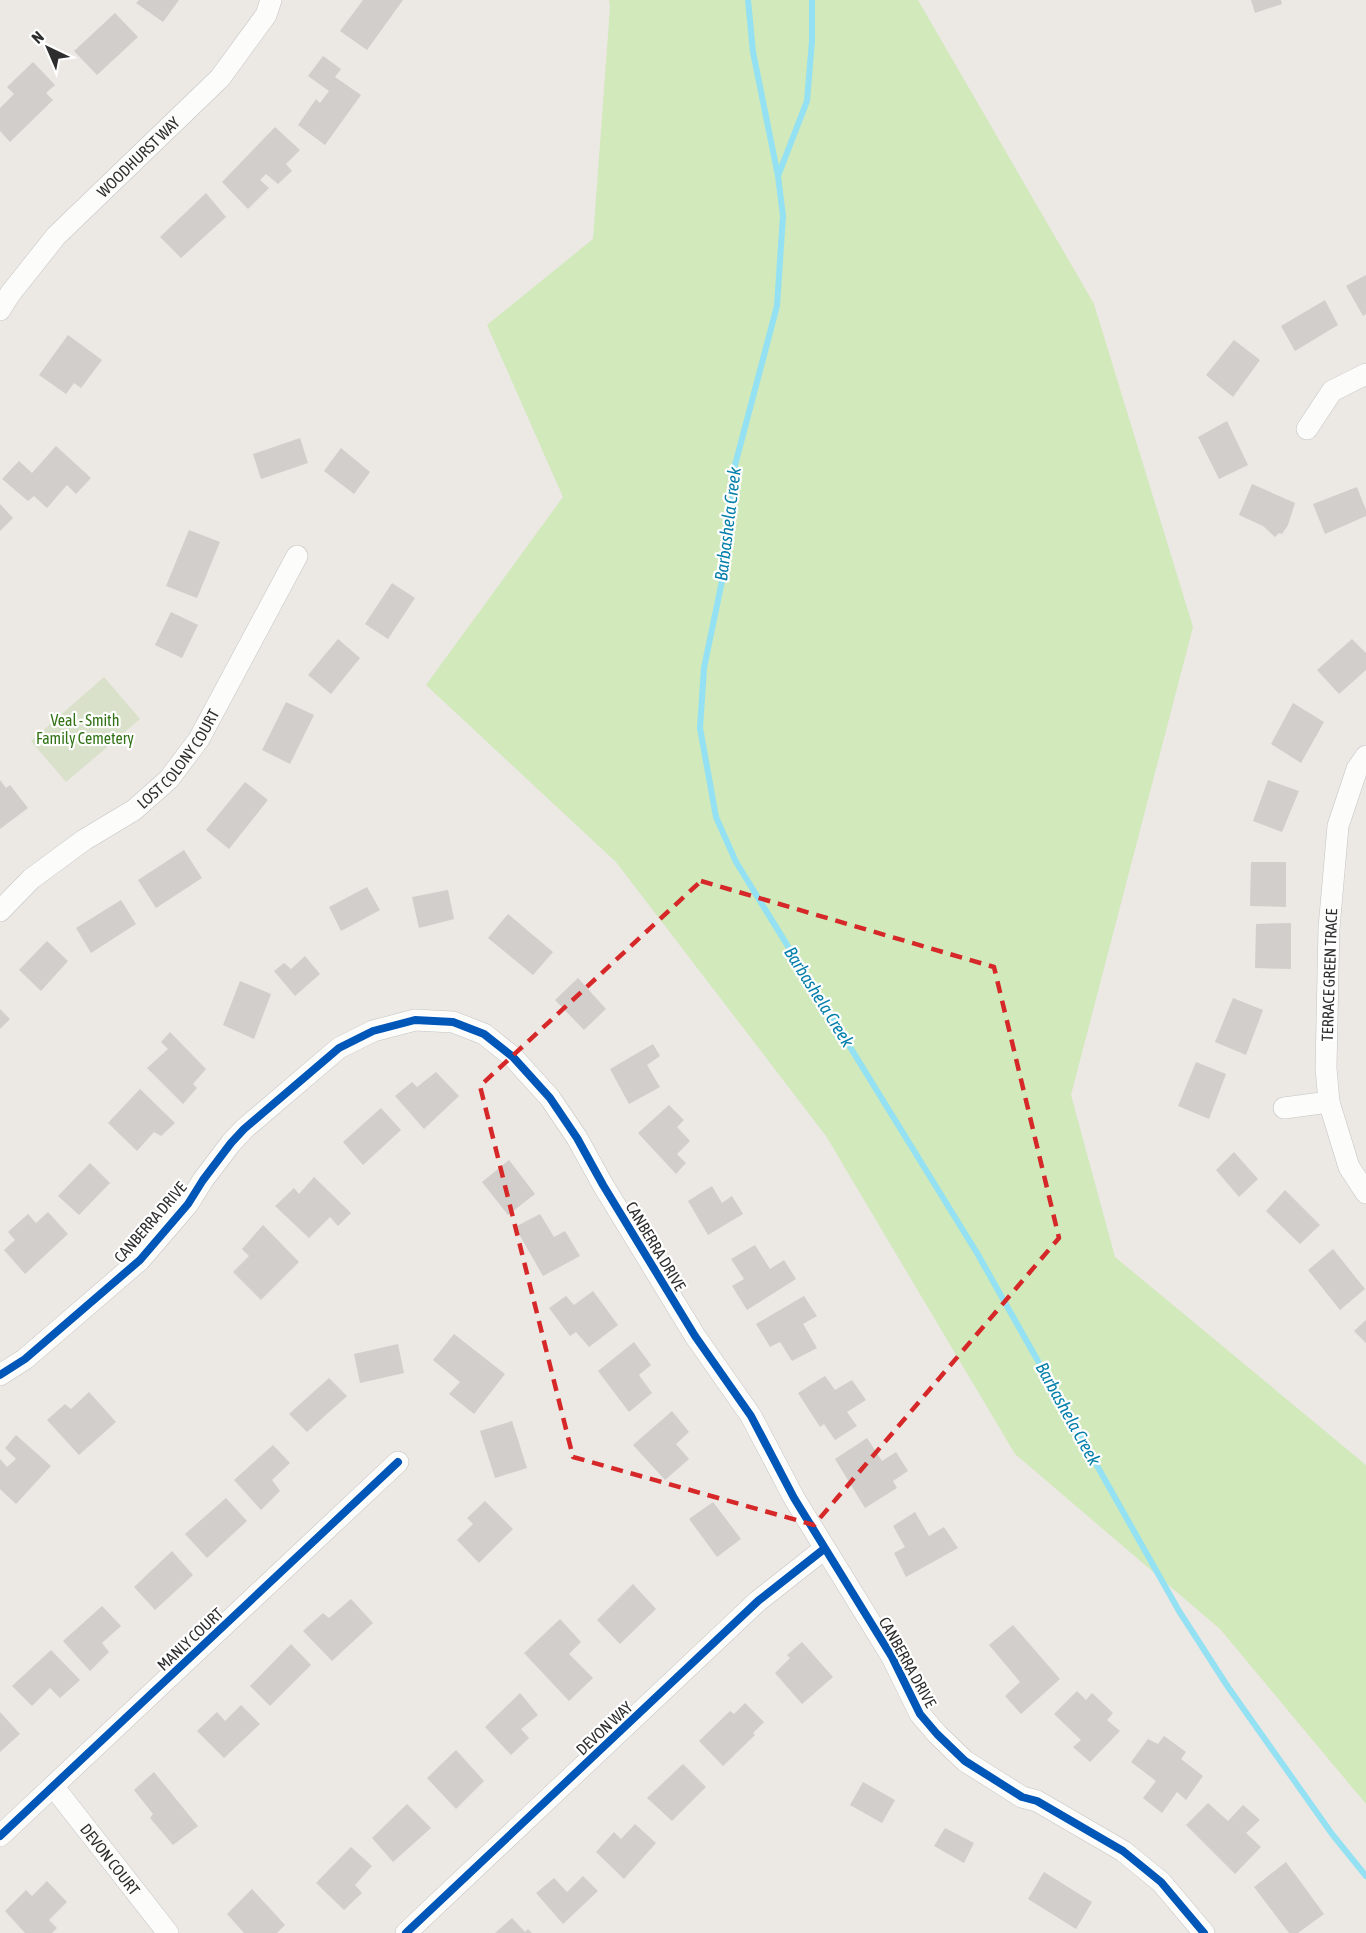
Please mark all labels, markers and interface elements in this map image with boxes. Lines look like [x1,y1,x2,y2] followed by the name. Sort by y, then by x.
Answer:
[18,18,78,78] north arrow
[28,27,47,47] text: N
[93,113,184,201] street label: WOODHURST WAY
[710,465,745,582] water label: Barbashela Creek
[133,706,222,812] street label: LOST COLONY COURT
[36,711,134,748] park label: Veal - Smith Family Cemetery
[1318,908,1340,1042] street label: TERRACE GREEN TRACE
[780,943,859,1052] water label: Barbashela Creek
[110,1178,190,1266] street label: CANBERRA DRIVE
[622,1198,690,1294] street label: CANBERRA DRIVE
[1032,1359,1106,1470] water label: Barbashela Creek
[153,1604,227,1674] street label: MANLY COURT
[876,1614,940,1711] street label: CANBERRA DRIVE
[572,1697,636,1758] street label: DEVON WAY
[77,1820,144,1898] street label: DEVON COURT

